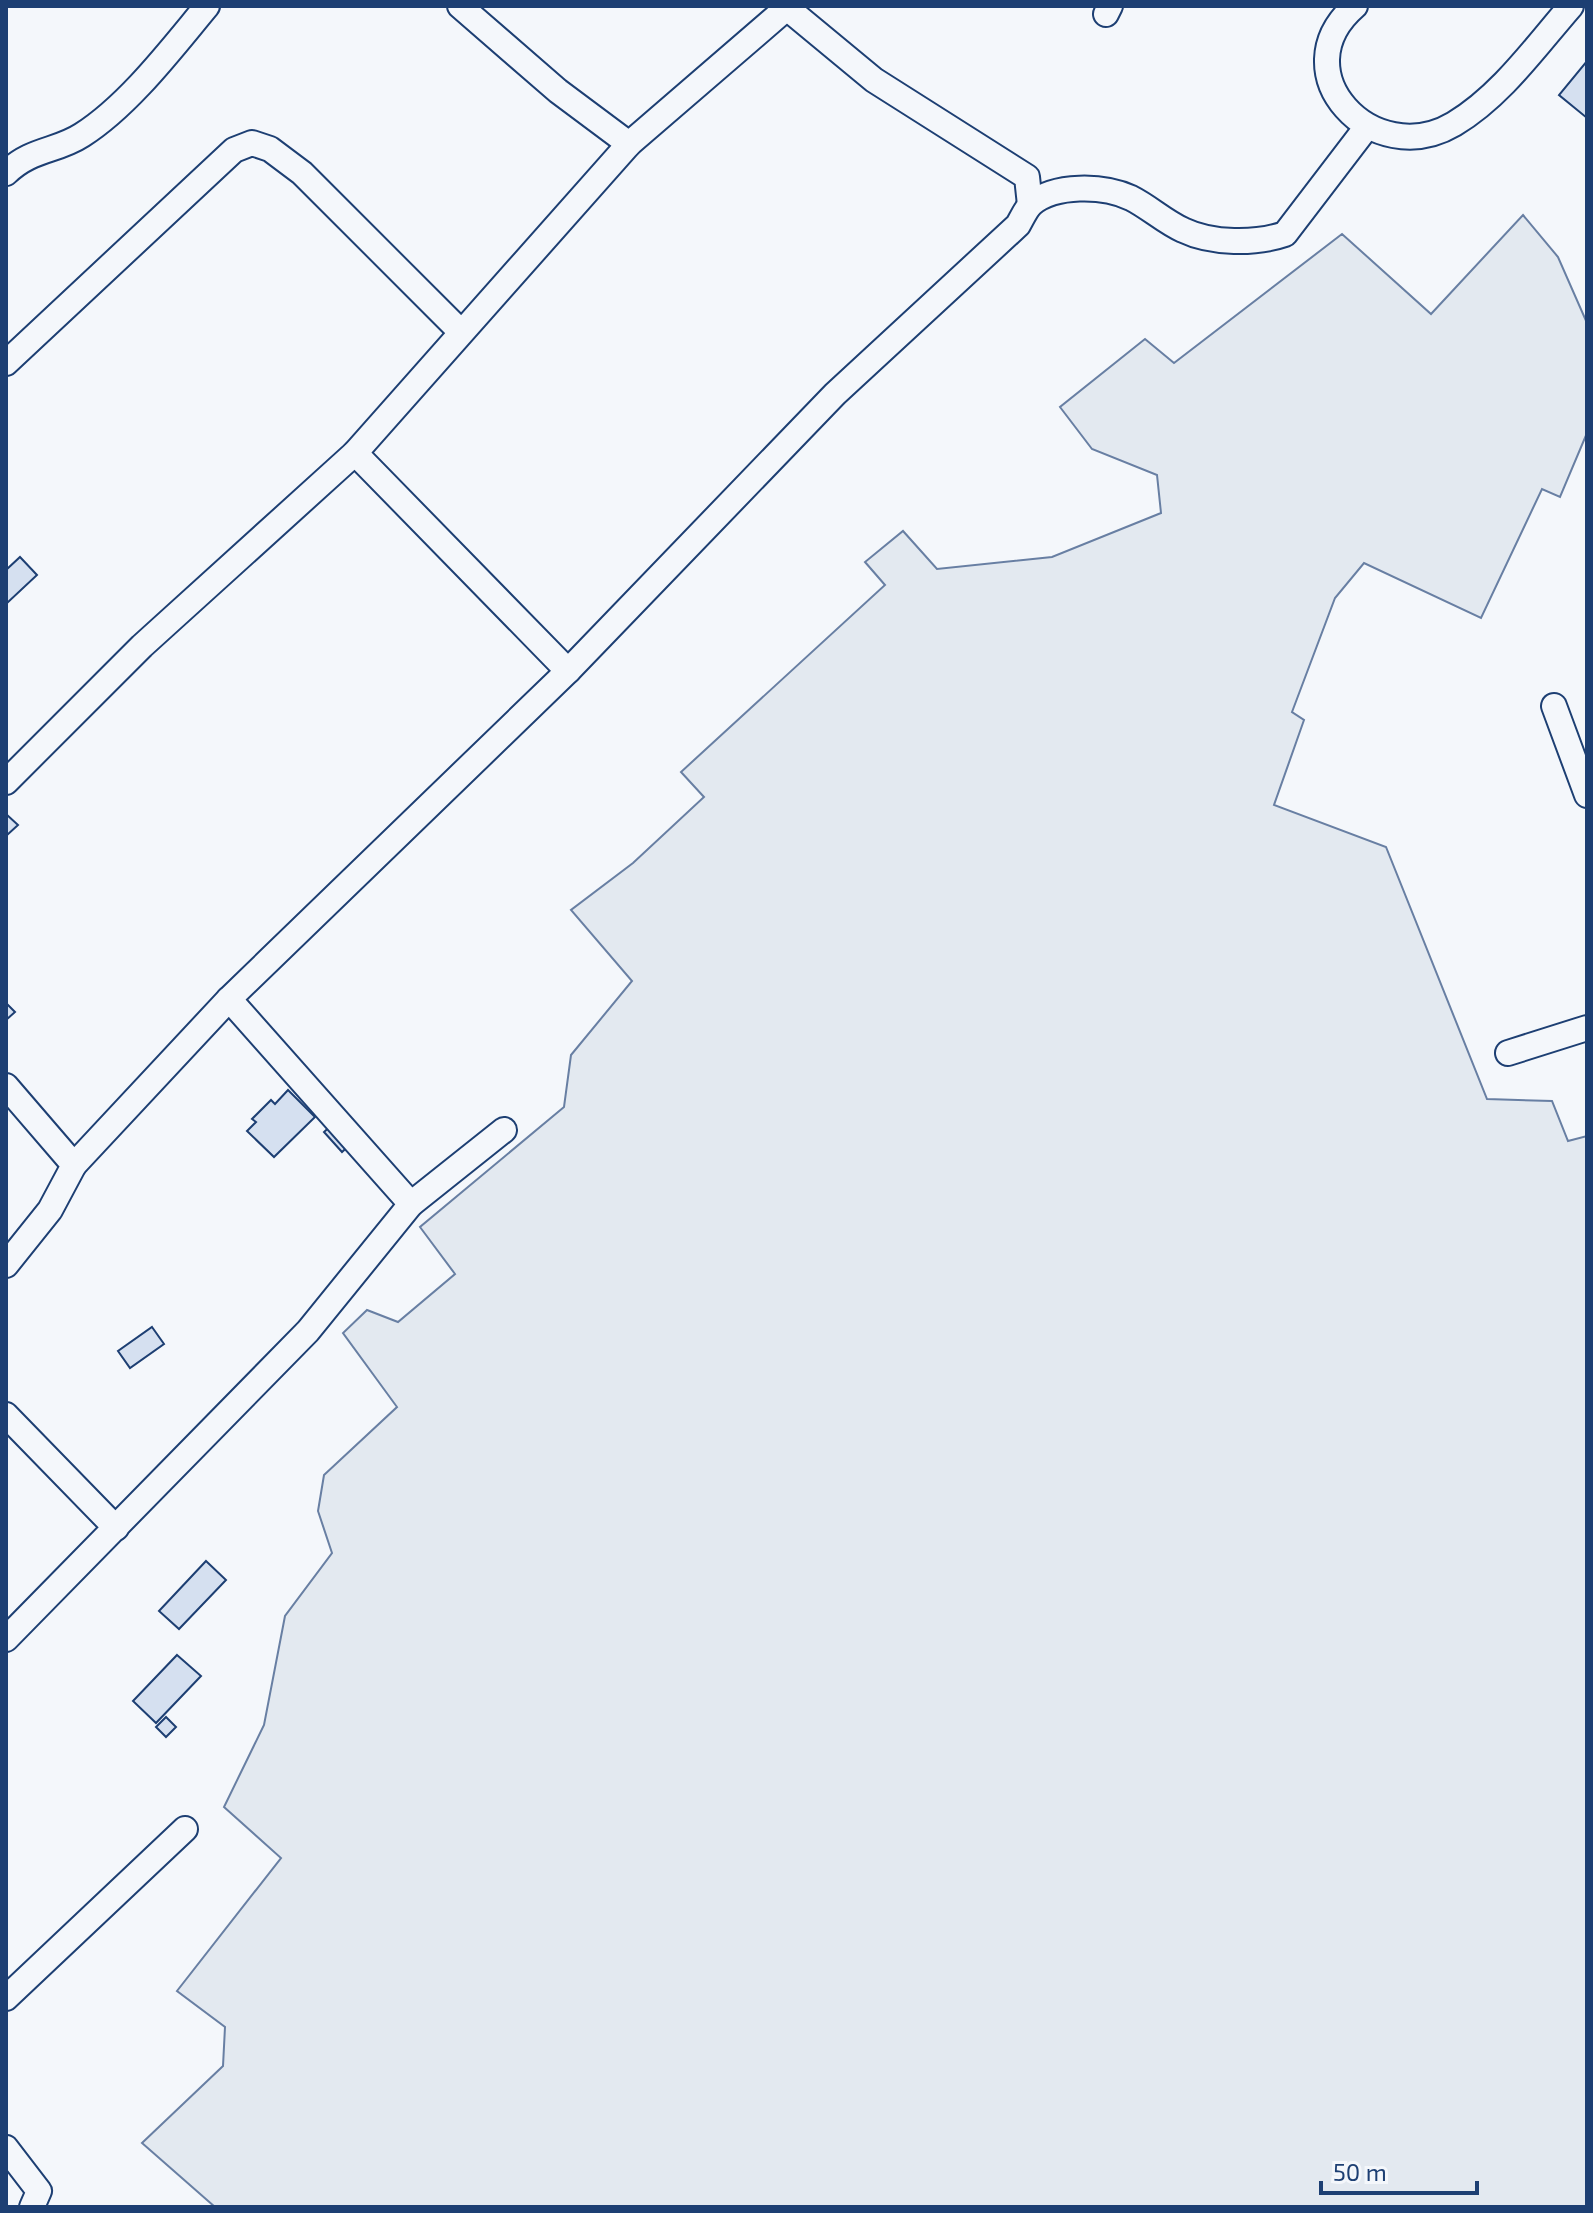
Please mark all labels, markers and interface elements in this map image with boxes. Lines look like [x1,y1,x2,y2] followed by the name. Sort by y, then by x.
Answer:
[1321,2145,1477,2195] scale bar
[1333,2157,1387,2186] text: 50 m

